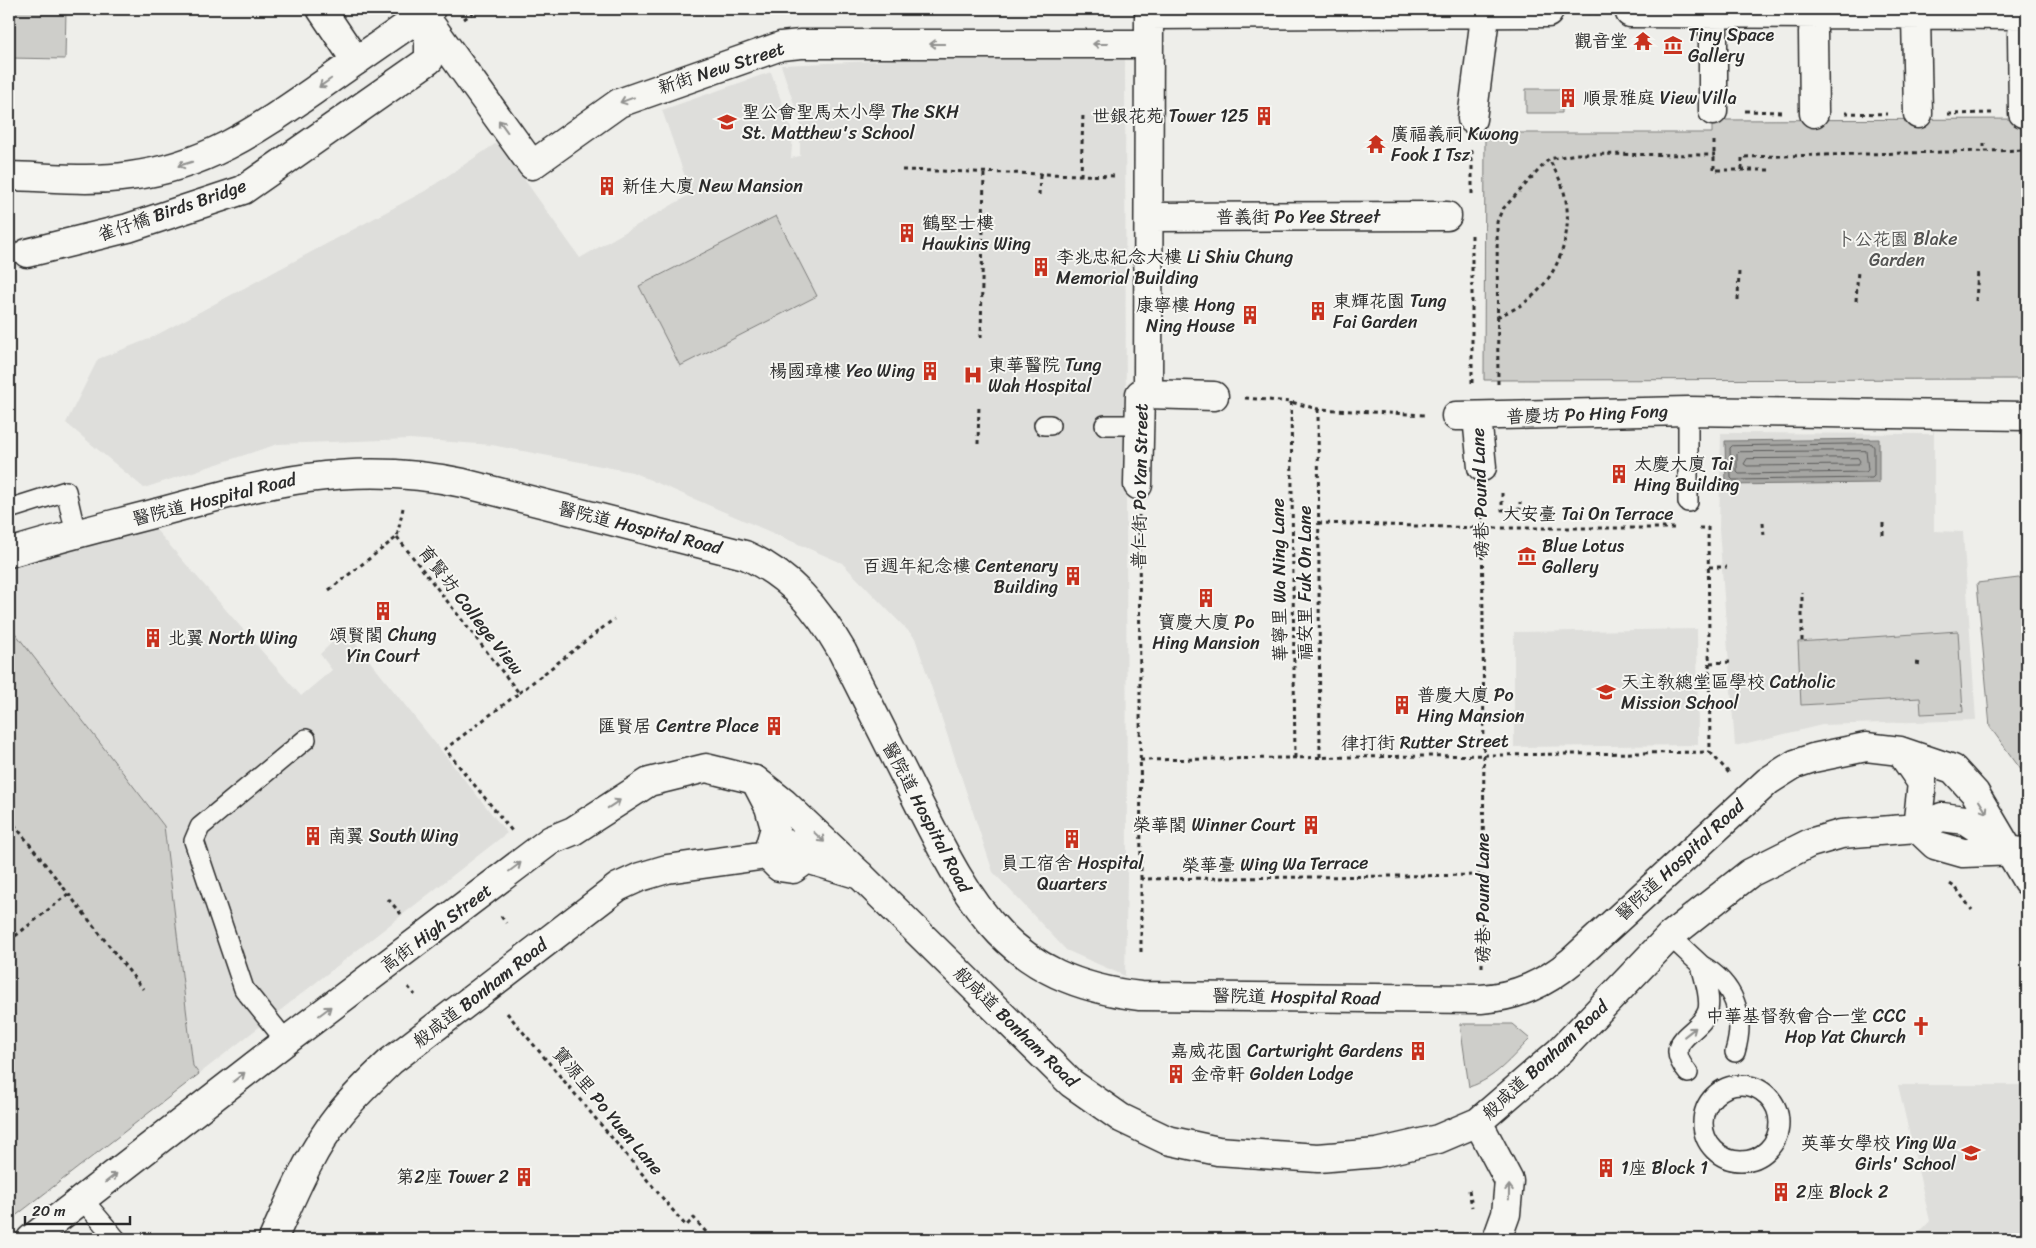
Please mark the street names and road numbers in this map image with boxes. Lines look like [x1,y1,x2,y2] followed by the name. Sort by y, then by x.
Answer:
[653,32,789,104] street label: 新街 New Street
[93,170,251,250] street label: 雀仔橋 Birds Bridge
[1216,201,1381,233] street label: 普義街 Po Yee Street
[1505,395,1669,433] street label: 普慶坊 Po Hing Fong
[1123,403,1157,569] street label: 普仁街 Po Yan Street
[1462,427,1498,559] street label: 磅巷 Pound Lane
[129,463,301,535] street label: 醫院道 Hospital Road
[555,492,727,564] street label: 醫院道 Hospital Road
[1262,498,1296,662] street label: 華寧里 Wa Ning Lane
[1503,498,1673,530] street label: 大安臺 Tai On Terrace
[1289,506,1321,660] street label: 福安里 Fuk On Lane
[410,538,533,683] street label: 育賢坊 College View
[1341,725,1509,759] street label: 律打街 Rutter Street
[873,735,981,900] street label: 醫院道 Hospital Road
[1608,790,1753,929] street label: 醫院道 Hospital Road
[1467,833,1499,963] street label: 磅巷 Pound Lane
[1181,846,1369,882] street label: 榮華臺 Wing Wa Terrace
[373,875,499,981] street label: 高街 High Street
[405,929,556,1056] street label: 般咸道 Bonham Road
[946,958,1087,1097] street label: 般咸道 Bonham Road
[1212,980,1382,1014] street label: 醫院道 Hospital Road
[1474,991,1617,1128] street label: 般咸道 Bonham Road
[544,1039,672,1183] street label: 寶源里 Po Yuen Lane

